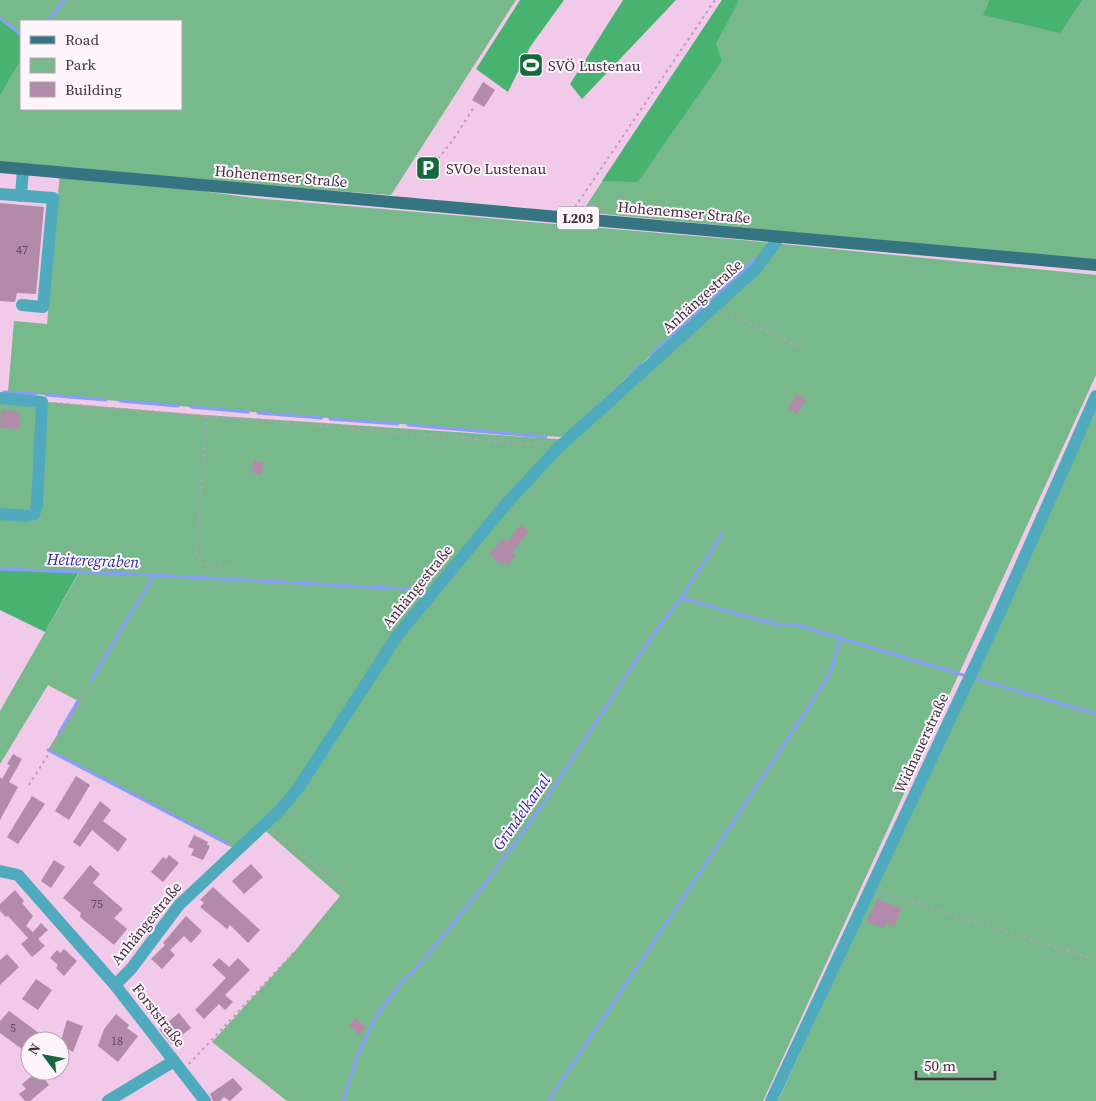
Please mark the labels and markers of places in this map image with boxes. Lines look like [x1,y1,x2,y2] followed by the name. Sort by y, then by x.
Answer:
[518,52,544,78] sports icon: SVÖ Lustenau
[548,55,641,76] place label: SVÖ Lustenau
[415,155,441,181] parking icon: SVOe Lustenau
[446,158,546,179] place label: SVOe Lustenau

